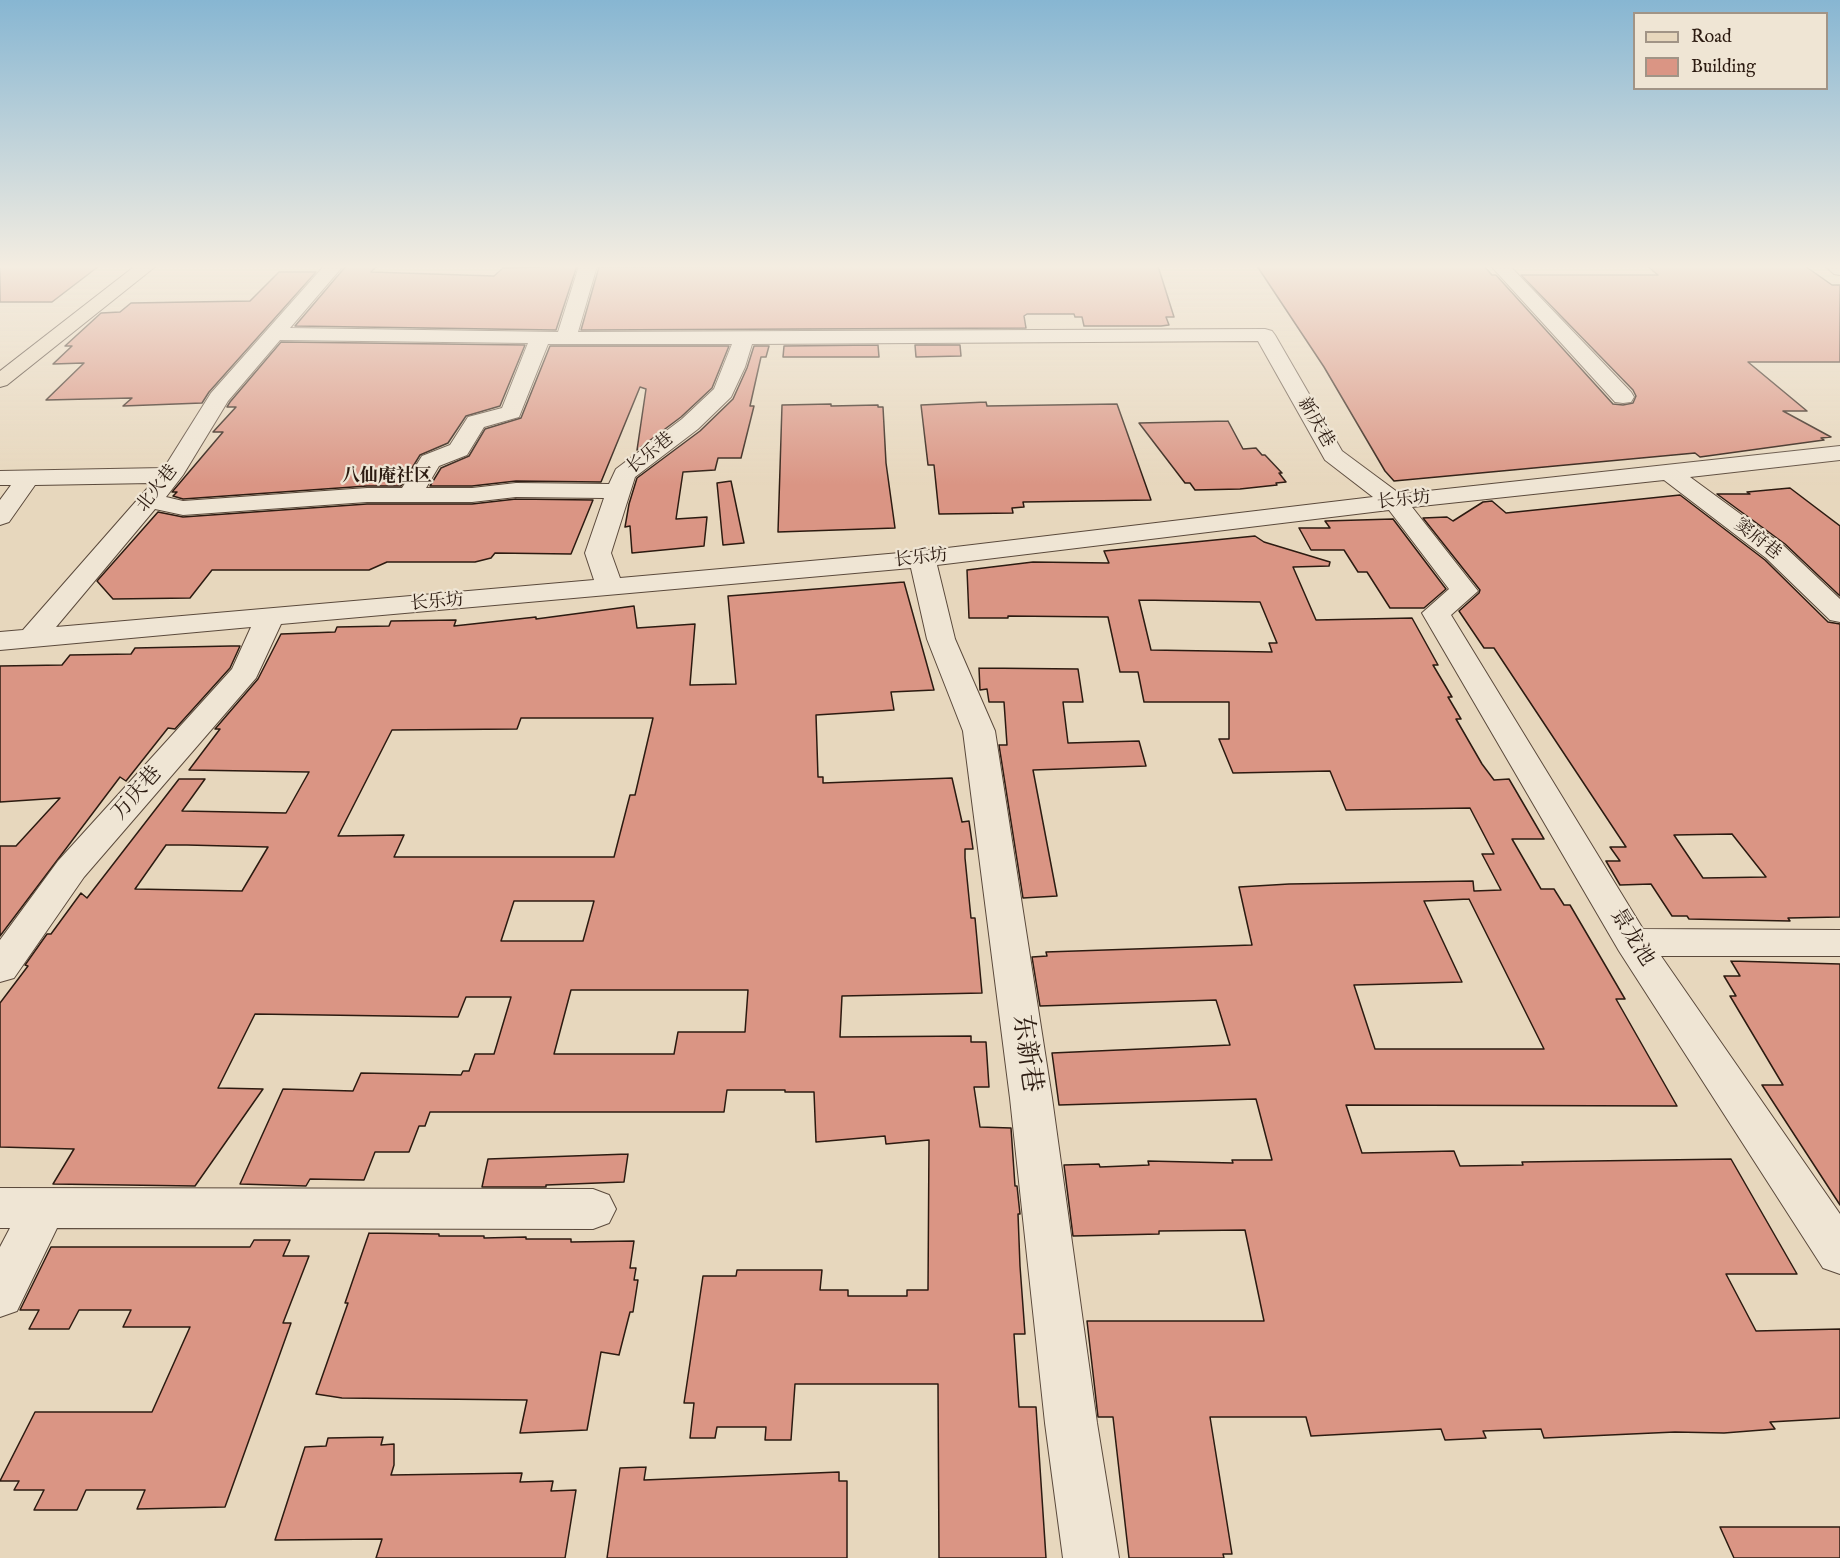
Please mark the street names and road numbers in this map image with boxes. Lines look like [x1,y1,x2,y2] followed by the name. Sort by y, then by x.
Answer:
[1292,394,1338,452] street label: 新庆巷
[623,429,679,479] street label: 长乐巷
[133,461,183,517] street label: 北火巷
[1376,487,1432,515] street label: 长乐坊
[1729,515,1785,565] street label: 窦府巷
[893,545,949,573] street label: 长乐坊
[409,590,465,616] street label: 长乐坊
[108,762,168,826] street label: 万庆巷
[1604,905,1658,971] street label: 景龙池
[1004,1013,1046,1095] street label: 东新巷

